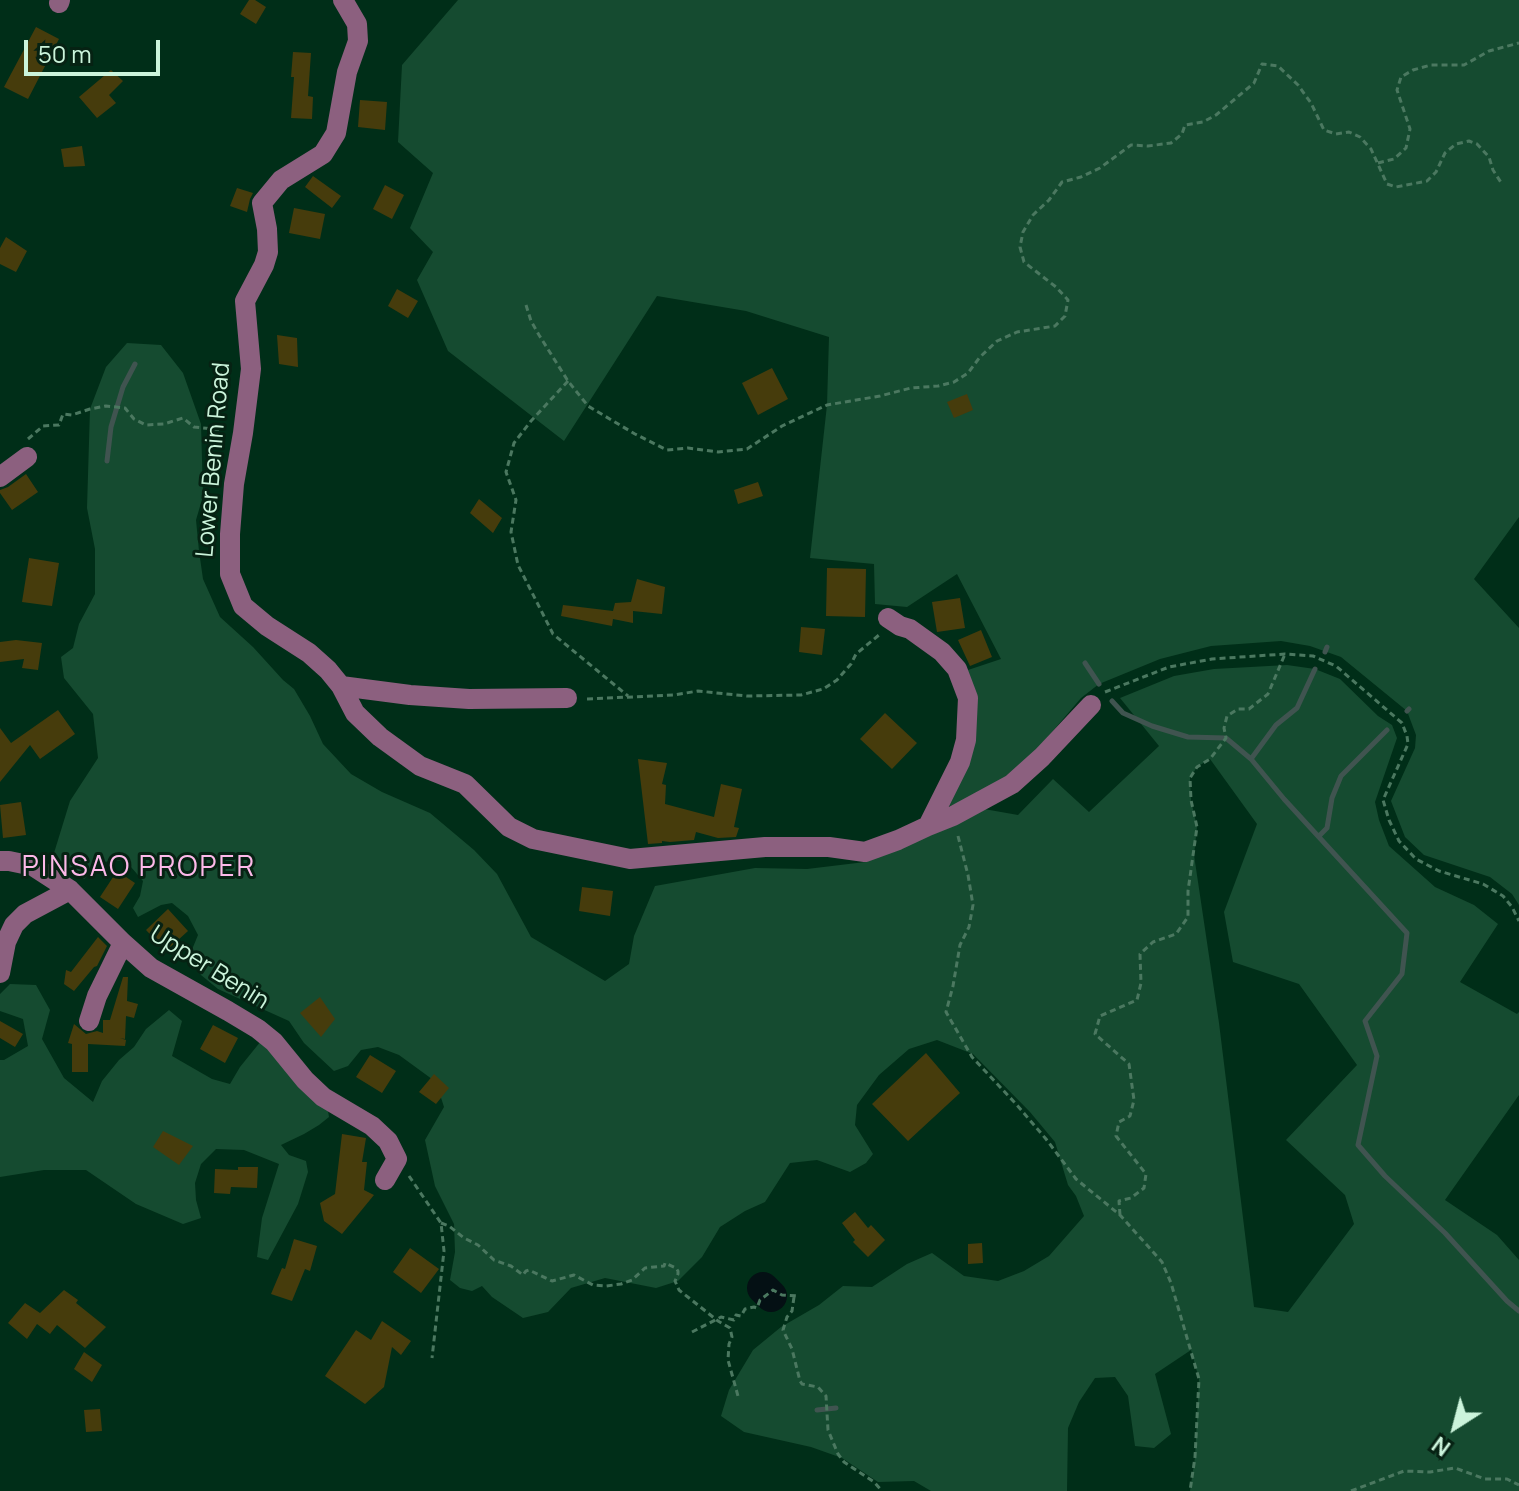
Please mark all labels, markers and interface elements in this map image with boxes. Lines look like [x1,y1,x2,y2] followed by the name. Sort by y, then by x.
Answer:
[28,24,164,74] scale bar
[38,37,92,70] text: 50 m
[191,361,237,559] street label: Lower Benin Road
[22,851,256,885] district label: PINSAO PROPER
[144,920,274,1016] street label: Upper Benin
[1415,1387,1495,1467] north arrow
[1426,1430,1456,1463] text: N

